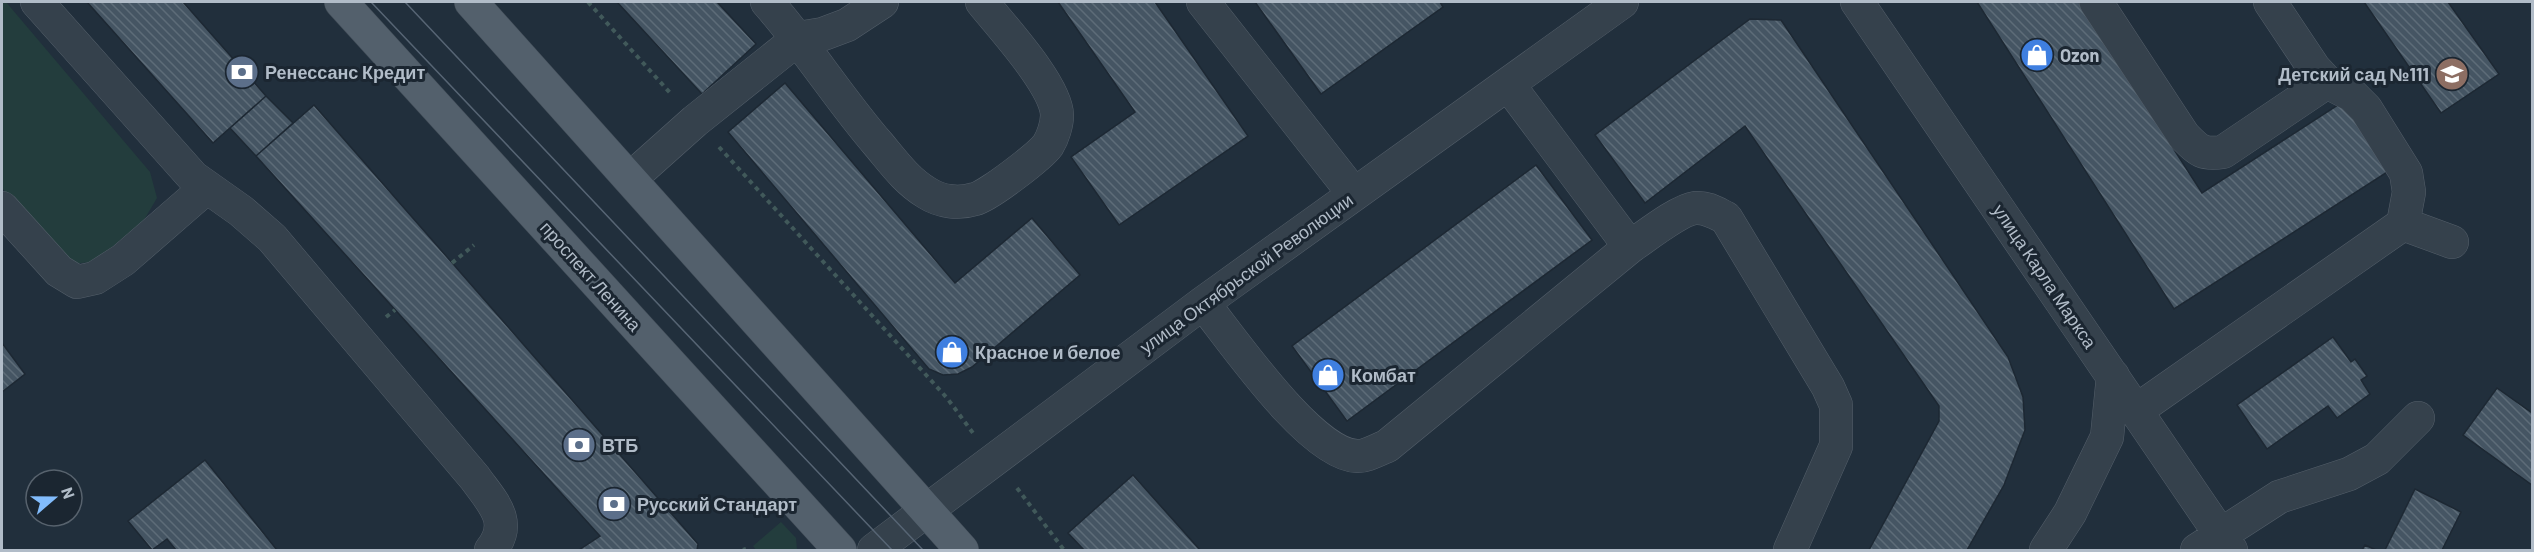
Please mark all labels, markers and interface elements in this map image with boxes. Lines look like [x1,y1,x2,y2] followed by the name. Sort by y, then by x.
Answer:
[2019,37,2055,73] shop icon: Ozon
[2060,44,2099,66] place label: Ozon
[224,54,260,90] bank icon: Ренессанс Кредит
[2434,56,2470,92] school or university icon: Детский сад №111
[265,61,425,83] place label: Ренессанс Кредит
[2278,63,2429,85] place label: Детский сад №111
[1135,188,1357,358] street label: улица Октябрьской Революции
[1989,200,2102,353] street label: улица Карла Маркса
[536,217,647,336] street label: проспект Ленина
[934,334,970,370] shop icon: Красное и белое
[975,341,1120,363] place label: Красное и белое
[1310,357,1346,393] shop icon: Комбат
[1351,364,1416,386] place label: Комбат
[561,427,597,463] bank icon: ВТБ
[602,434,638,456] place label: ВТБ
[24,468,84,528] north arrow
[58,484,79,501] text: N
[596,486,632,522] bank icon: Русский Стандарт
[637,493,797,515] place label: Русский Стандарт

